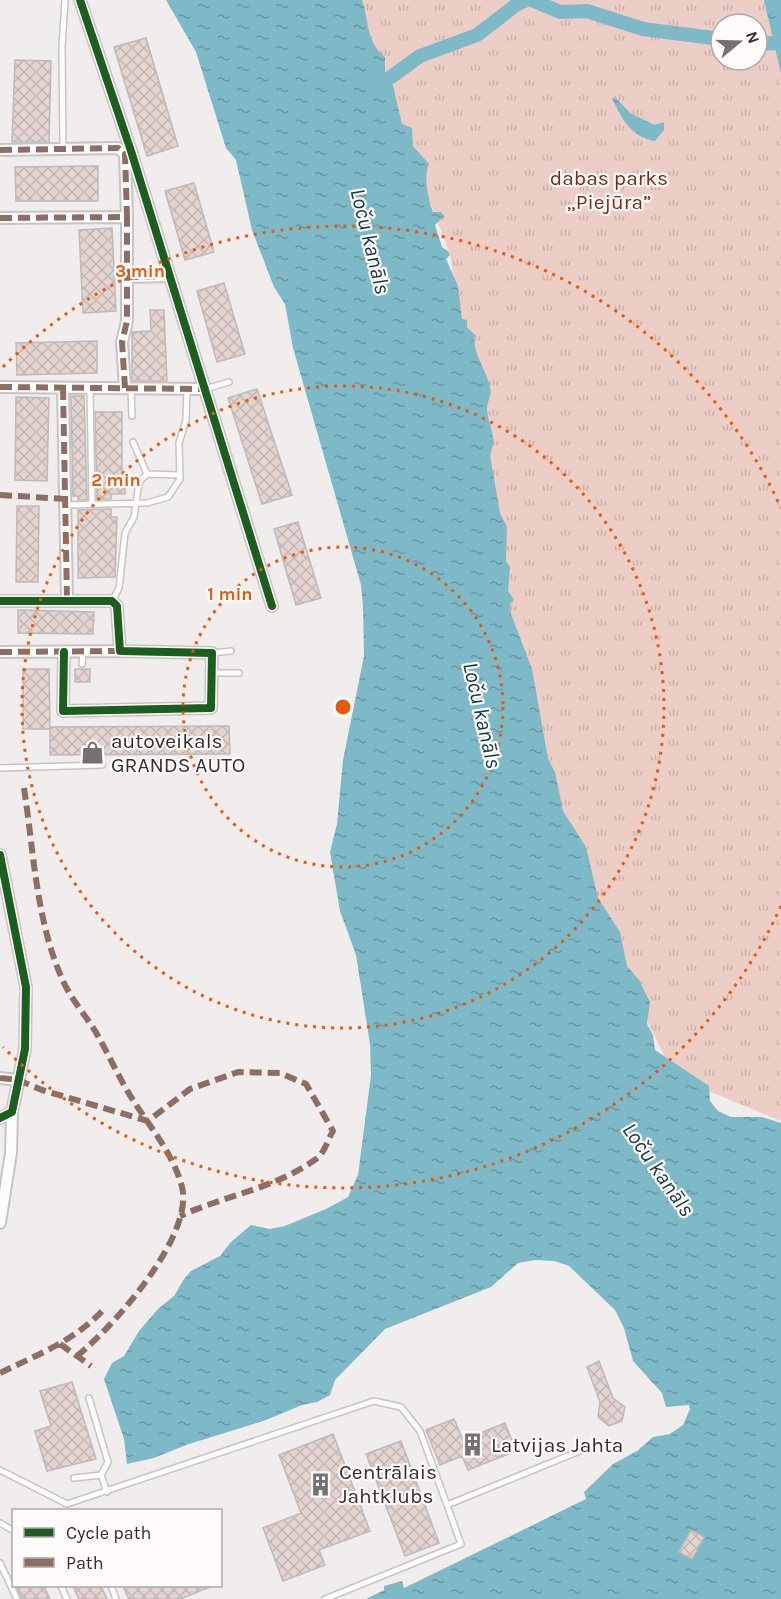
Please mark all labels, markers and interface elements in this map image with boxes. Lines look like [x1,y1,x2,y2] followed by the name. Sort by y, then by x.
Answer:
[709,12,769,72] north arrow
[742,29,764,46] text: N
[550,166,668,214] park label: dabas parks „Piejūra”
[344,186,396,297] water label: Loču kanāls
[115,260,165,282] text: 3 min
[91,469,141,491] text: 2 min
[207,583,253,605] text: 1 min
[457,660,507,771] water label: Loču kanāls
[333,697,353,717] centre of rings
[111,729,245,777] place label: autoveikals GRANDS AUTO
[80,740,106,766] shop icon: autoveikals GRANDS AUTO
[617,1118,700,1221] water label: Loču kanāls
[460,1432,486,1458] building icon: Latvijas Jahta
[491,1433,623,1457] place label: Latvijas Jahta
[339,1460,437,1508] place label: Centrālais Jahtklubs
[308,1471,334,1497] building icon: Centrālais Jahtklubs
[12,1509,222,1587] legend
[66,1522,151,1544] text: Cycle path
[66,1552,104,1574] text: Path

